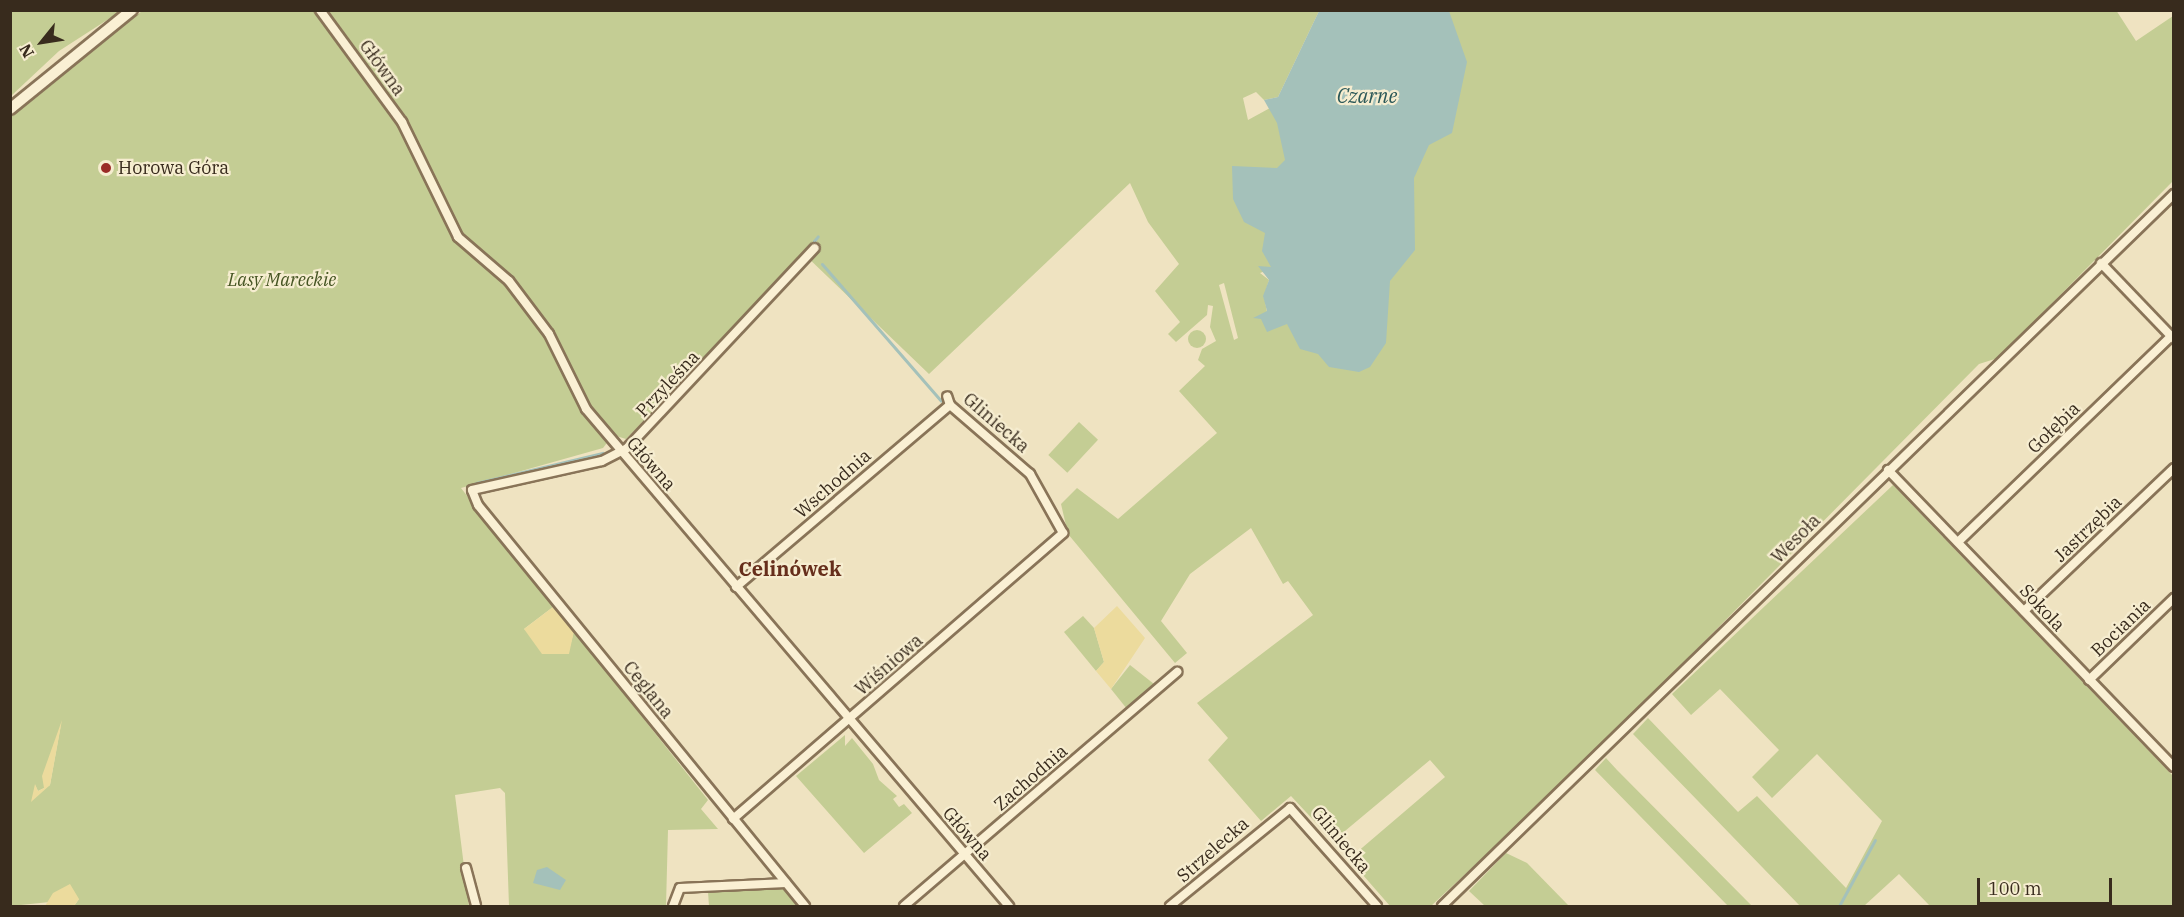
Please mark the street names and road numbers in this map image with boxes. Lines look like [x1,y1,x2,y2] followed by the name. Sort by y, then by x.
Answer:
[354,36,410,100] street label: Główna
[632,346,704,422] street label: Przyleśna
[959,388,1033,458] street label: Gliniecka
[2023,398,2085,458] street label: Gołębia
[622,433,680,495] street label: Główna
[790,445,876,523] street label: Wschodnia
[2050,491,2126,567] street label: Jastrzębia
[1767,510,1825,568] street label: Wesoła
[2015,580,2069,636] street label: Sokola
[2087,594,2155,662] street label: Bociania
[851,630,927,700] street label: Wiśniowa
[618,657,678,723] street label: Ceglana
[990,740,1072,816] street label: Zachodnia
[1307,802,1375,878] street label: Gliniecka
[938,803,996,865] street label: Główna
[1173,813,1253,887] street label: Strzelecka

